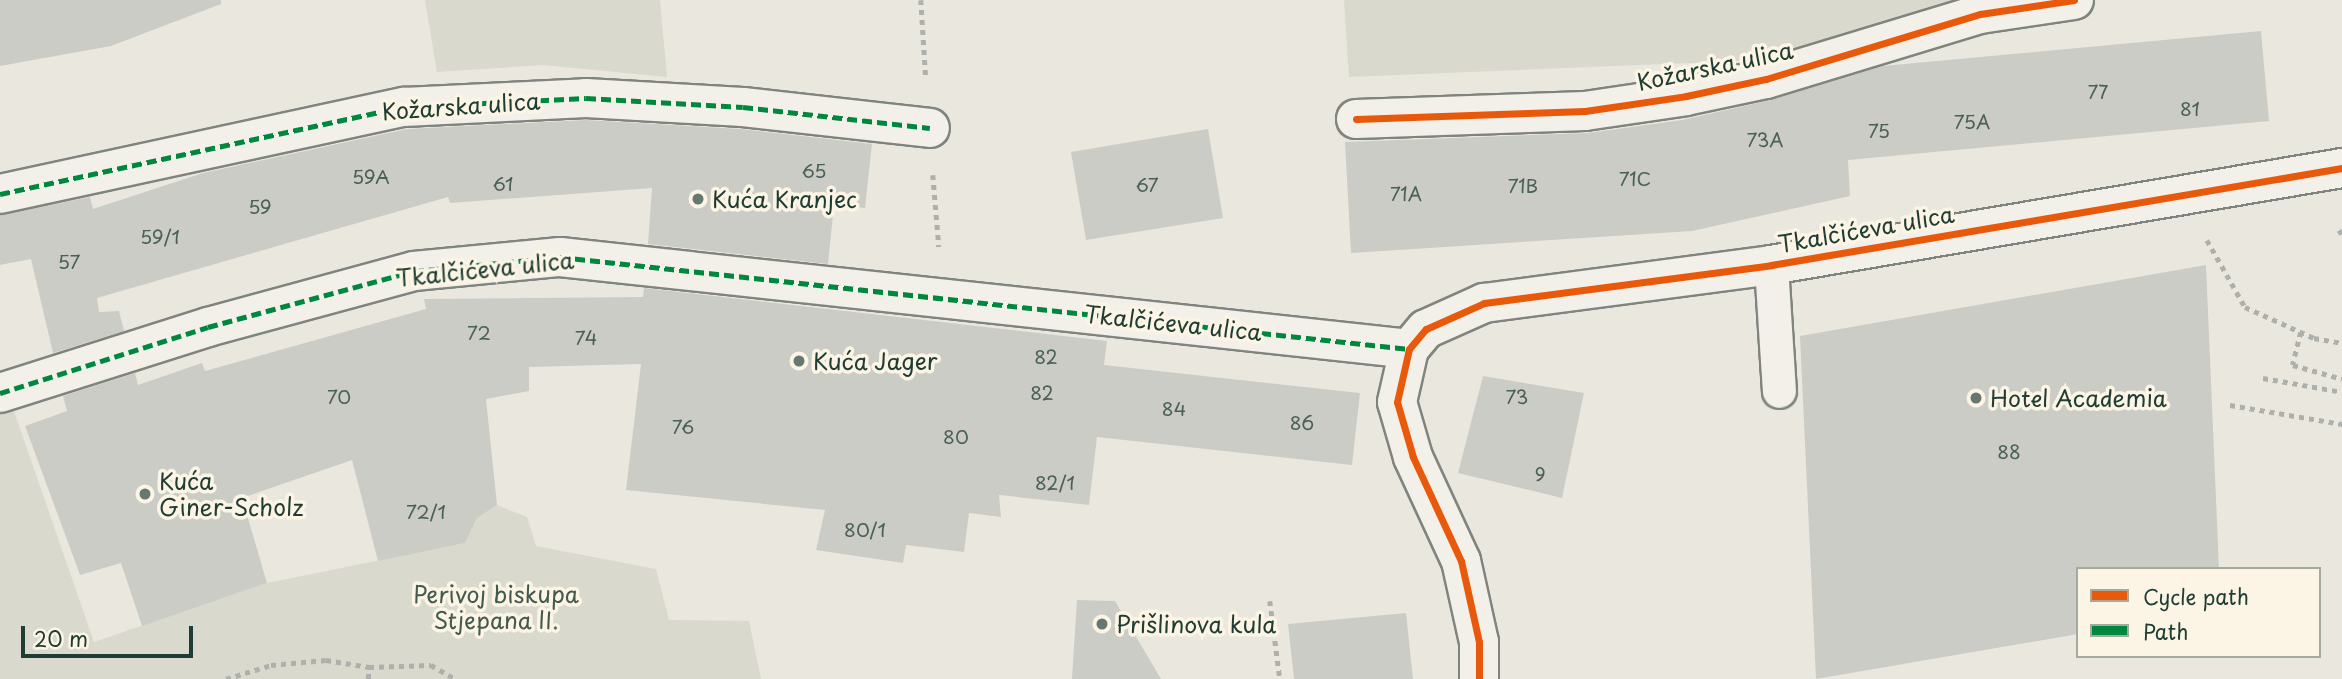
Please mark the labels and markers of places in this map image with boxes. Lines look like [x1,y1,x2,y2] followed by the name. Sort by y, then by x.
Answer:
[712,185,855,213] place label: Kuća Kranjec
[690,191,706,207] marker: Kuća Kranjec
[813,347,938,375] place label: Kuća Jager
[791,353,807,369] marker: Kuća Jager
[1990,384,2167,412] place label: Hotel Academia
[1968,390,1984,406] marker: Hotel Academia
[159,467,304,521] place label: Kuća Giner-Scholz
[137,486,153,502] marker: Kuća Giner-Scholz
[1116,610,1276,638] place label: Prišlinova kula
[1094,616,1110,632] marker: Prišlinova kula

